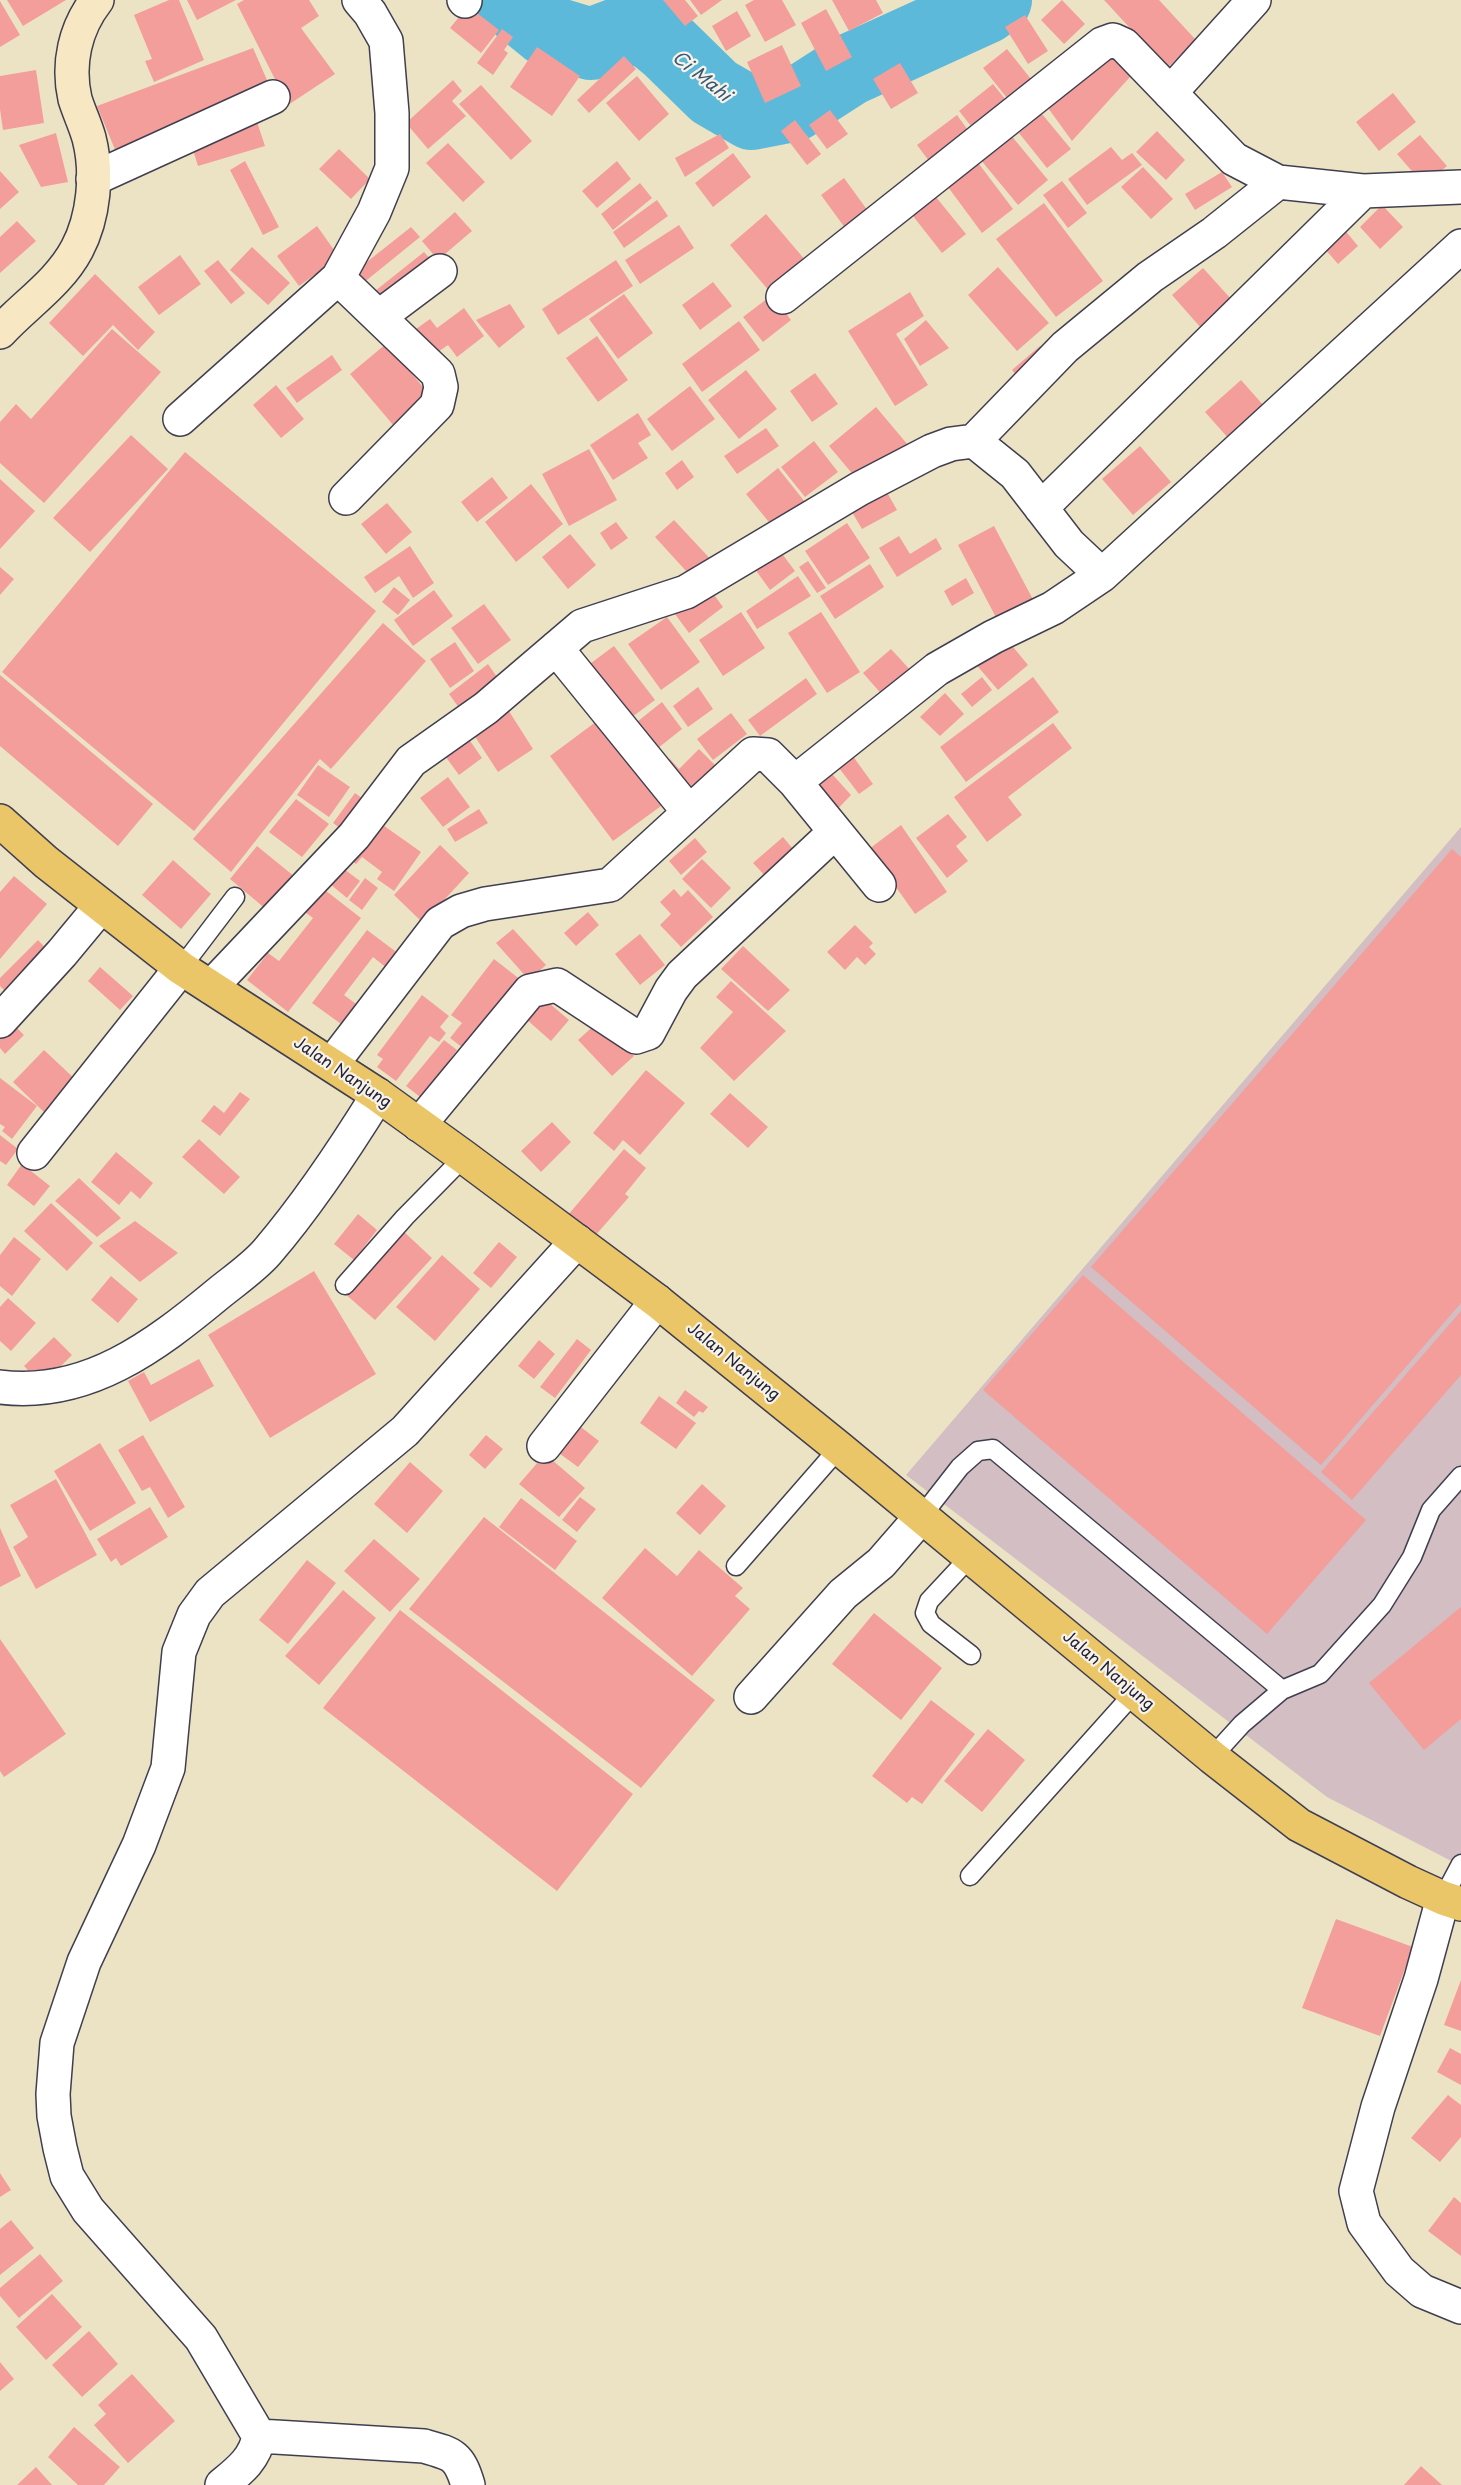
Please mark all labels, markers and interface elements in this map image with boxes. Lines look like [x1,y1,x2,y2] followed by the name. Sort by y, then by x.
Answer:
[668,47,734,107] water label: Ci Mahi
[290,1033,394,1113] street label: Jalan Nanjung
[683,1319,783,1405] street label: Jalan Nanjung
[1058,1627,1158,1715] street label: Jalan Nanjung

